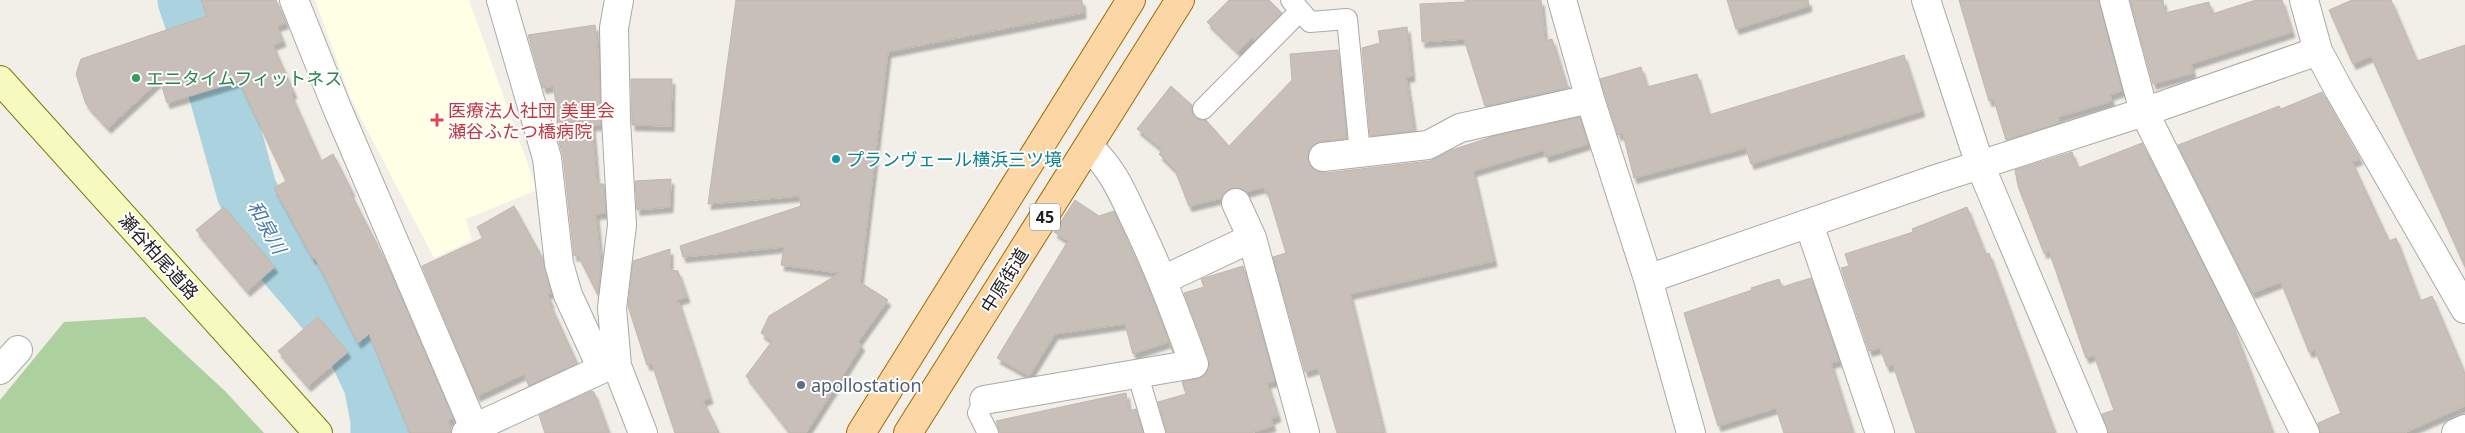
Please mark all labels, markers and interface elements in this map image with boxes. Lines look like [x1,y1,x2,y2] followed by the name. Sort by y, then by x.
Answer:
[146,66,342,90] place label: エニタイムフィットネス
[130,72,142,84] marker: エニタイムフィットネス
[448,98,615,143] place label: 医療法人社団 美里会 瀬谷ふたつ橋病院
[430,113,444,127] marker: 医療法人社団 美里会 瀬谷ふたつ橋病院
[846,147,1062,171] place label: プランヴェール横浜三ツ境
[830,153,842,165] marker: プランヴェール横浜三ツ境
[242,196,293,260] water label: 和泉川
[1030,203,1060,230] road number: 45
[114,208,204,304] street label: 瀬谷柏尾道路
[975,243,1033,317] street label: 中原街道
[811,373,922,397] place label: apollostation
[795,379,807,391] marker: apollostation

